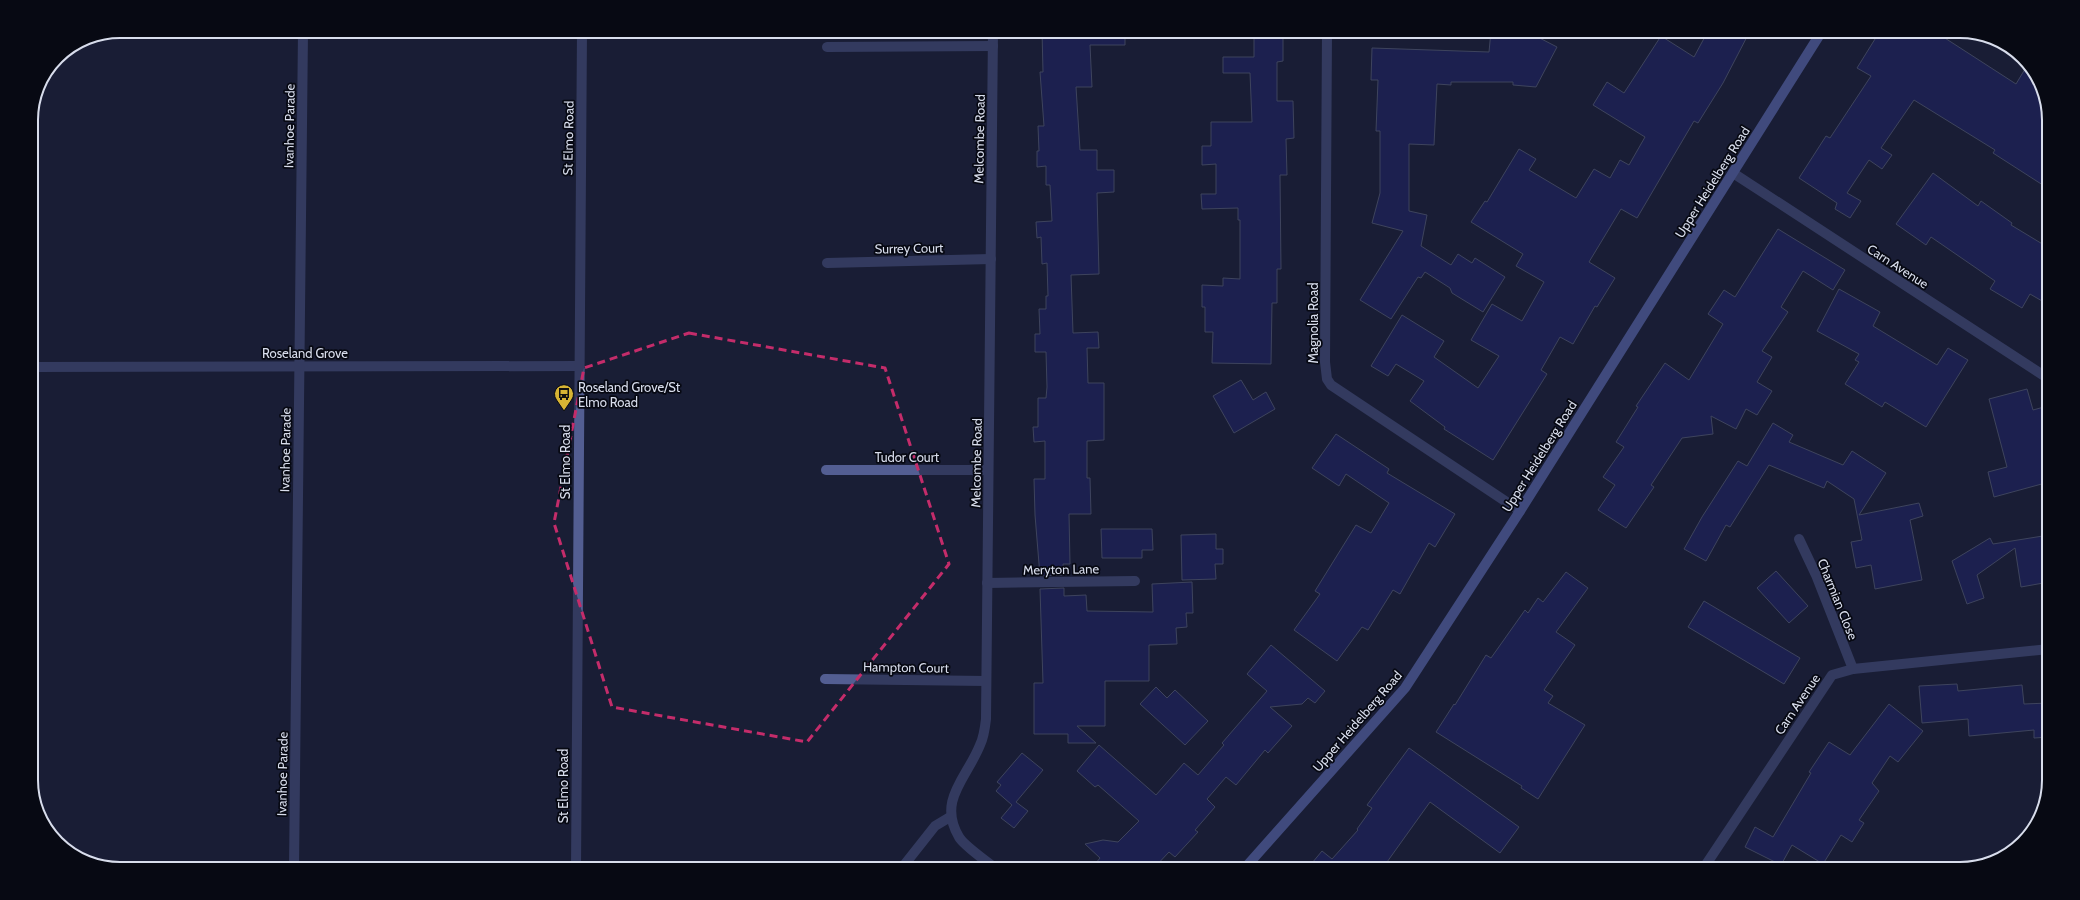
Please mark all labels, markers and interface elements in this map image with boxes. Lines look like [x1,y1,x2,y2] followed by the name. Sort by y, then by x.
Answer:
[280,83,298,168] street label: Ivanhoe Parade
[970,94,988,184] street label: Melcombe Road
[559,101,577,175] street label: St Elmo Road
[1671,123,1753,241] street label: Upper Heidelberg Road
[874,239,944,257] street label: Surrey Court
[1864,240,1932,292] street label: Carn Avenue
[1305,283,1321,363] street label: Magnolia Road
[262,345,348,361] street label: Roseland Grove
[578,379,681,410] place label: Roseland Grove/St Elmo Road
[553,383,575,411] bus stop icon: Roseland Grove/St Elmo Road
[1498,397,1580,515] street label: Upper Heidelberg Road
[276,407,294,492] street label: Ivanhoe Parade
[967,418,985,508] street label: Melcombe Road
[557,425,573,499] street label: St Elmo Road
[875,449,940,465] street label: Tudor Court
[1814,556,1862,642] street label: Charmian Close
[1023,560,1100,578] street label: Meryton Lane
[863,658,950,676] street label: Hampton Court
[1309,667,1405,775] street label: Upper Heidelberg Road
[1771,670,1823,737] street label: Carn Avenue
[273,731,291,816] street label: Ivanhoe Parade
[555,749,571,823] street label: St Elmo Road

